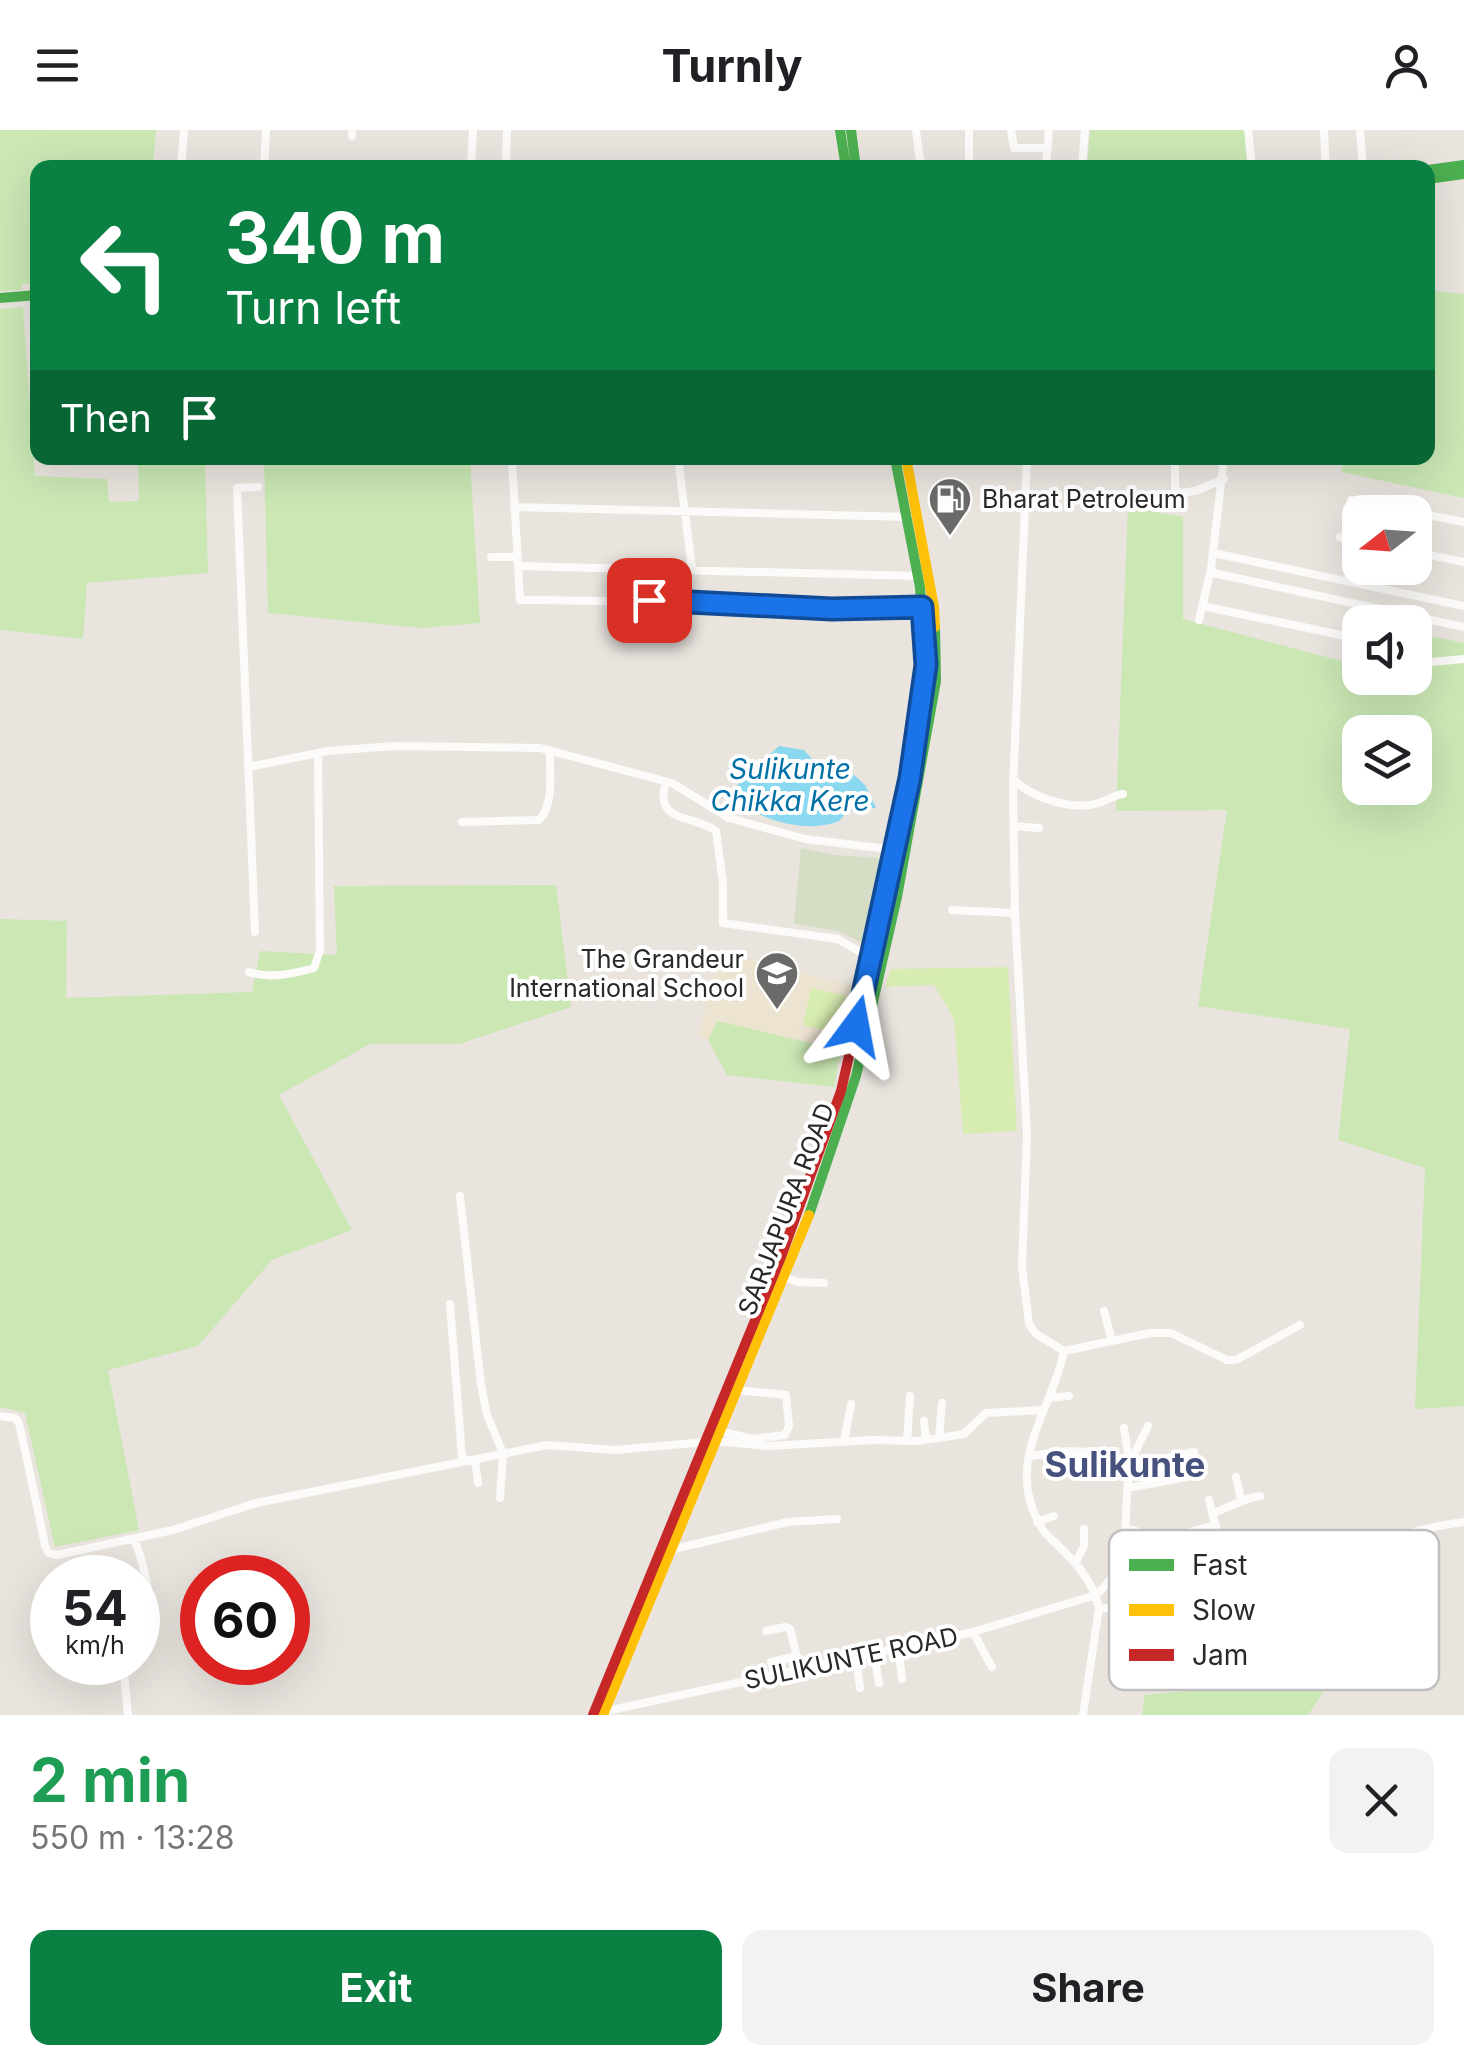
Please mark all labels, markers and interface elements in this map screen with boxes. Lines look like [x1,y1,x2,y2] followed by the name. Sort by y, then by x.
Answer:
[30,38,85,93] icon: menu
[661,38,803,93] text: Turnly
[1379,38,1434,93] icon: person
[225,195,445,280] text: 340 m
[60,200,190,330] icon: left
[225,280,401,335] text: Turn left
[172,390,227,445] icon: arrive
[60,395,152,441] text: Then
[927,476,973,537] fuel station icon: Bharat Petroleum
[982,484,1186,514] place label: Bharat Petroleum
[1342,495,1432,585] north arrow
[1342,495,1432,805] map controls
[607,558,692,643] pin
[622,573,677,628] icon: arrive
[1342,605,1432,695] button: sound
[1342,715,1432,805] button: layers
[710,752,870,818] water label: Sulikunte Chikka Kere
[509,944,744,1003] place label: The Grandeur International School
[754,950,800,1011] school or university icon: The Grandeur International School
[804,974,908,1078] position arrow
[732,1099,840,1319] street label: SARJAPURA ROAD
[1045,1443,1205,1485] district label: Sulikunte
[1109,1530,1439,1690] legend
[1192,1548,1248,1582] text: Fast
[180,1555,310,1685] speed limit sign: 60
[62,1578,128,1638] text: 54
[1192,1593,1256,1627] text: Slow
[741,1621,961,1695] street label: SULIKUNTE ROAD
[65,1630,125,1660] text: km/h
[1192,1638,1248,1672] text: Jam
[30,1744,190,1816] text: 2 min
[1329,1748,1434,1853] button: close
[30,1818,235,1857] text: 550 m · 13:28
[30,1930,722,2045] button: Exit
[742,1930,1434,2045] button: Share

